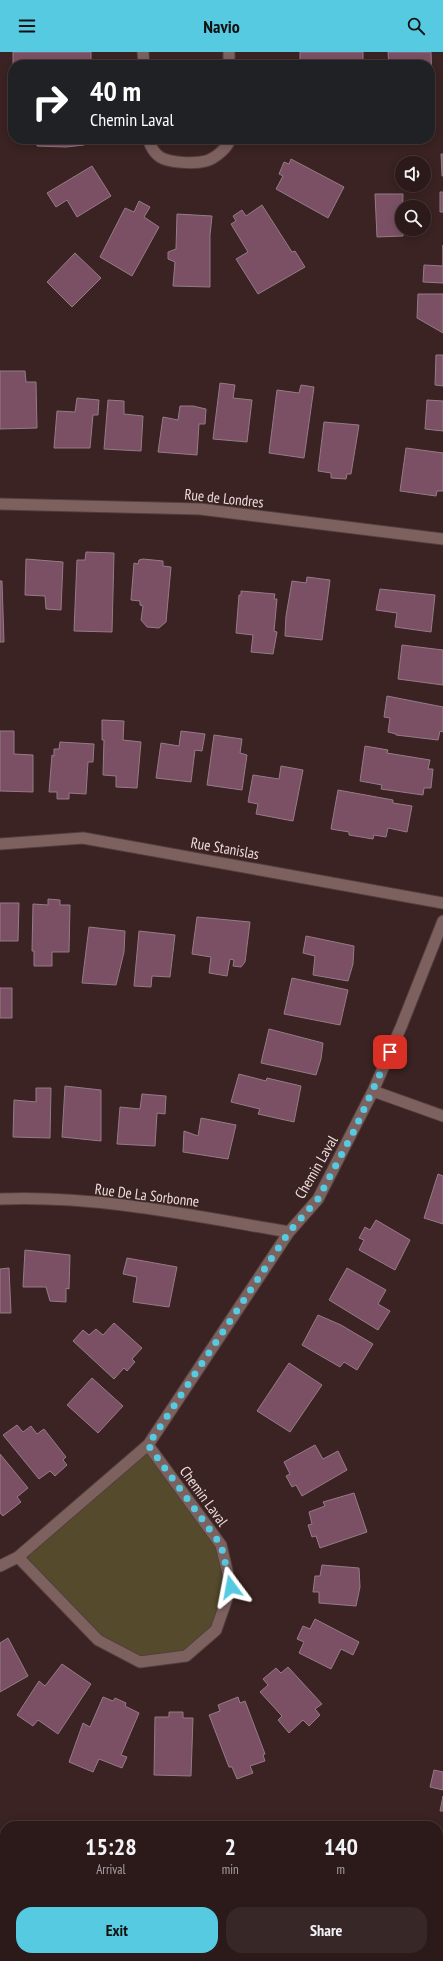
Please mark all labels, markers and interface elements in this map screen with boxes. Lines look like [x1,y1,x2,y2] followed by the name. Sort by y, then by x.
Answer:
[16,15,38,37] icon: menu
[203,15,240,38] text: Navio
[405,15,427,37] icon: search
[90,72,141,109] text: 40 m
[24,76,76,128] icon: right
[90,108,174,131] text: Chemin Laval
[395,156,431,236] map controls
[395,156,431,192] button: sound
[395,200,431,236] button: search
[183,484,265,512] street label: Rue de Londres
[189,833,261,863] street label: Rue Stanislas
[373,1035,407,1069] pin
[379,1041,401,1063] icon: arrive
[290,1132,342,1202] street label: Chemin Laval
[94,1179,200,1211] street label: Rue De La Sorbonne
[176,1462,232,1530] street label: Chemin Laval
[210,1566,252,1608] position arrow
[85,1831,137,1862] text: 15:28
[224,1831,236,1862] text: 2
[324,1831,358,1862] text: 140
[96,1861,126,1878] text: Arrival
[222,1861,239,1878] text: min
[337,1861,345,1878] text: m
[16,1907,218,1953] button: Exit
[226,1907,427,1953] button: Share

